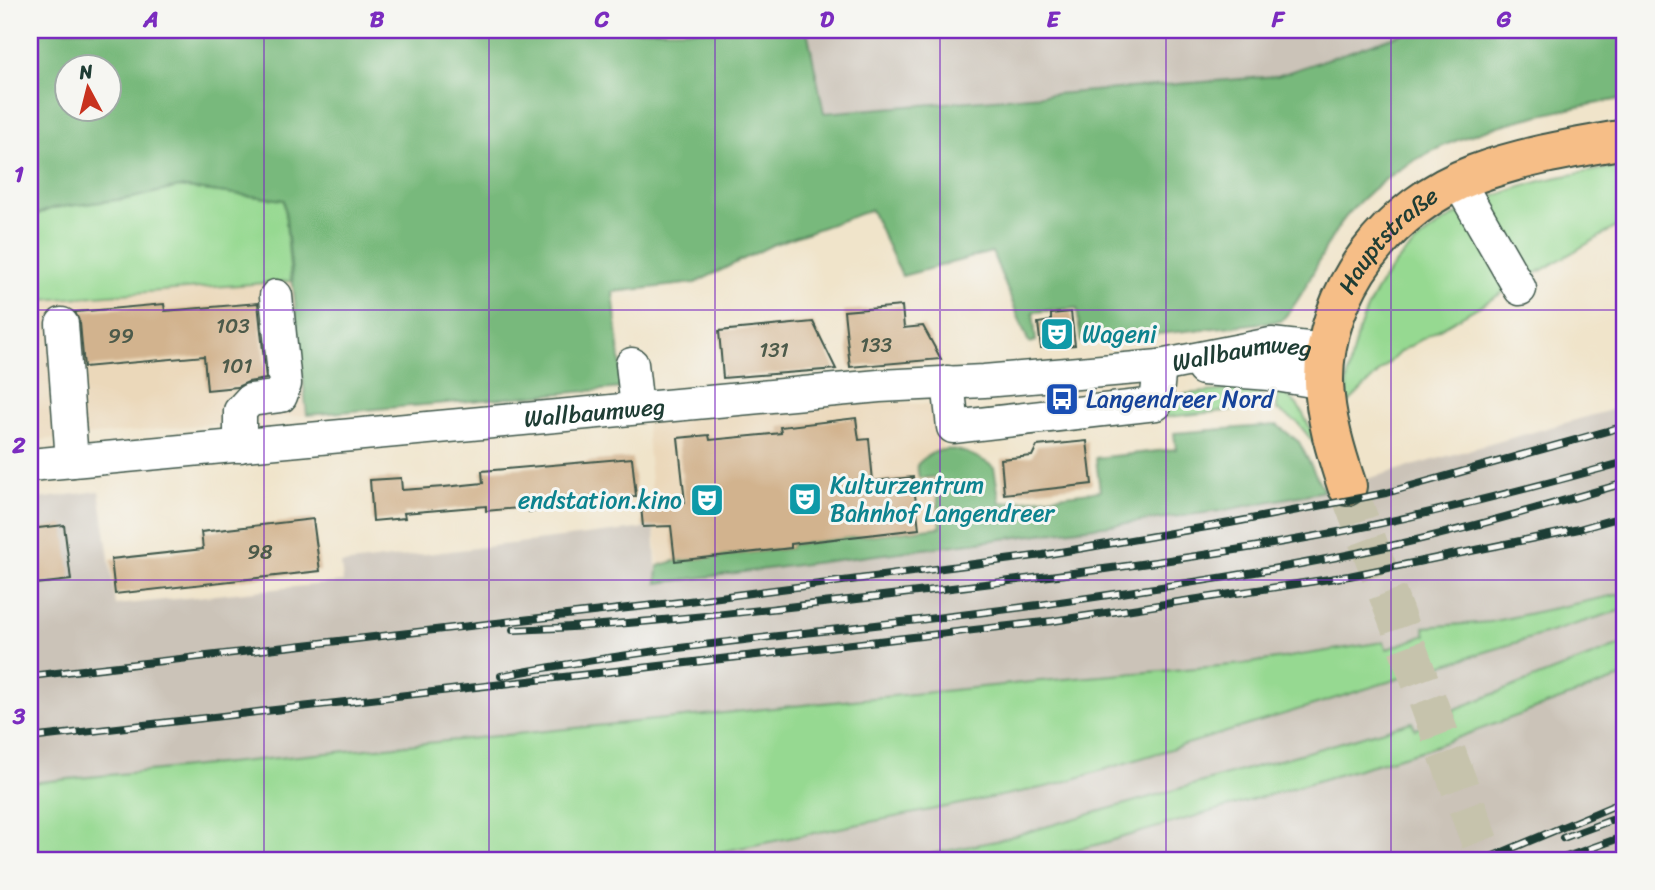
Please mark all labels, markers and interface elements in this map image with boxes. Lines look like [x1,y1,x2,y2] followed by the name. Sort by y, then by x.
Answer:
[142,0,159,40] text: A
[370,0,385,40] text: B
[594,0,610,40] text: C
[820,0,835,40] text: D
[1047,0,1062,40] text: E
[1271,0,1286,40] text: F
[1496,0,1512,40] text: G
[52,52,122,122] north arrow
[76,54,95,89] text: N
[14,154,24,195] text: 1
[1326,175,1447,302] street label: Hauptstraße
[216,307,250,345] house number: 103
[1082,313,1157,355] place label: Wageni
[1038,315,1076,353] theatre icon: Wageni
[108,317,134,355] house number: 99
[1168,323,1314,384] street label: Wallbaumweg
[860,326,892,364] house number: 133
[759,331,789,369] house number: 131
[221,347,253,385] house number: 101
[1086,378,1275,420] place label: Langendreer Nord
[1043,380,1081,418] bus stop icon: Langendreer Nord
[522,385,667,440] street label: Wallbaumweg
[11,425,26,466] text: 2
[830,464,1056,534] place label: Kulturzentrum Bahnhof Langendreer
[518,479,682,521] place label: endstation.kino
[786,480,824,518] theatre icon: Kulturzentrum Bahnhof Langendreer
[688,481,726,519] theatre icon: endstation.kino
[247,533,273,571] house number: 98
[12,696,26,737] text: 3

